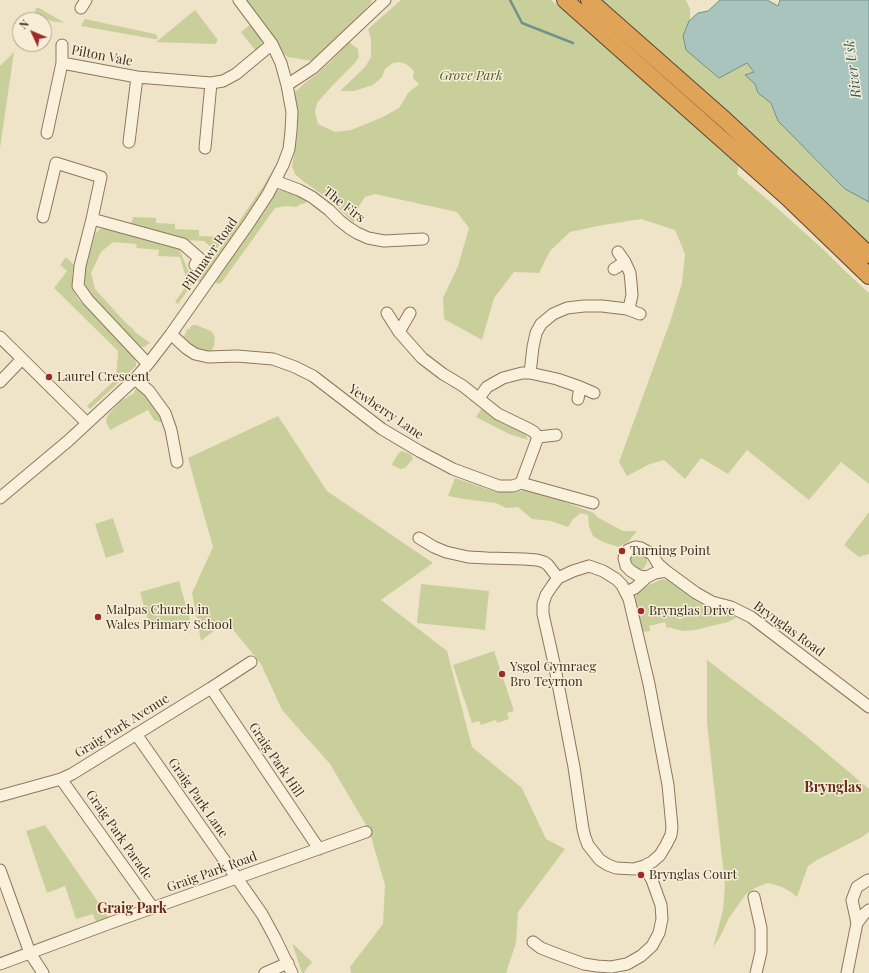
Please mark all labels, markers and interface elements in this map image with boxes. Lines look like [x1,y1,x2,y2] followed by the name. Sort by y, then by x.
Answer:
[12,12,52,52] north arrow
[16,16,32,32] text: N
[841,39,865,99] water label: River Usk
[70,42,134,70] street label: Pilton Vale
[439,68,503,84] park label: Grove Park
[320,184,368,226] street label: The Firs
[179,215,241,293] street label: Pillmawr Road
[57,369,150,385] place label: Laurel Crescent
[44,372,54,382] marker: Laurel Crescent
[346,381,426,443] street label: Yewberry Lane
[630,543,711,559] place label: Turning Point
[617,546,627,556] marker: Turning Point
[751,598,827,660] street label: Brynglas Road
[106,602,232,633] place label: Malpas Church in Wales Primary School
[649,603,735,619] place label: Brynglas Drive
[636,606,646,616] marker: Brynglas Drive
[93,612,103,622] marker: Malpas Church in Wales Primary School
[510,659,596,690] place label: Ysgol Gymraeg Bro Teyrnon
[497,669,507,679] marker: Ysgol Gymraeg Bro Teyrnon
[72,691,172,761] street label: Graig Park Avenue
[245,720,307,800] street label: Graig Park Hill
[165,755,231,841] street label: Graig Park Lane
[804,780,862,796] district label: Brynglas
[82,787,156,883] street label: Graig Park Parade
[165,848,259,896] street label: Graig Park Road
[649,867,737,883] place label: Brynglas Court
[636,870,646,880] marker: Brynglas Court
[97,901,167,917] district label: Graig Park

